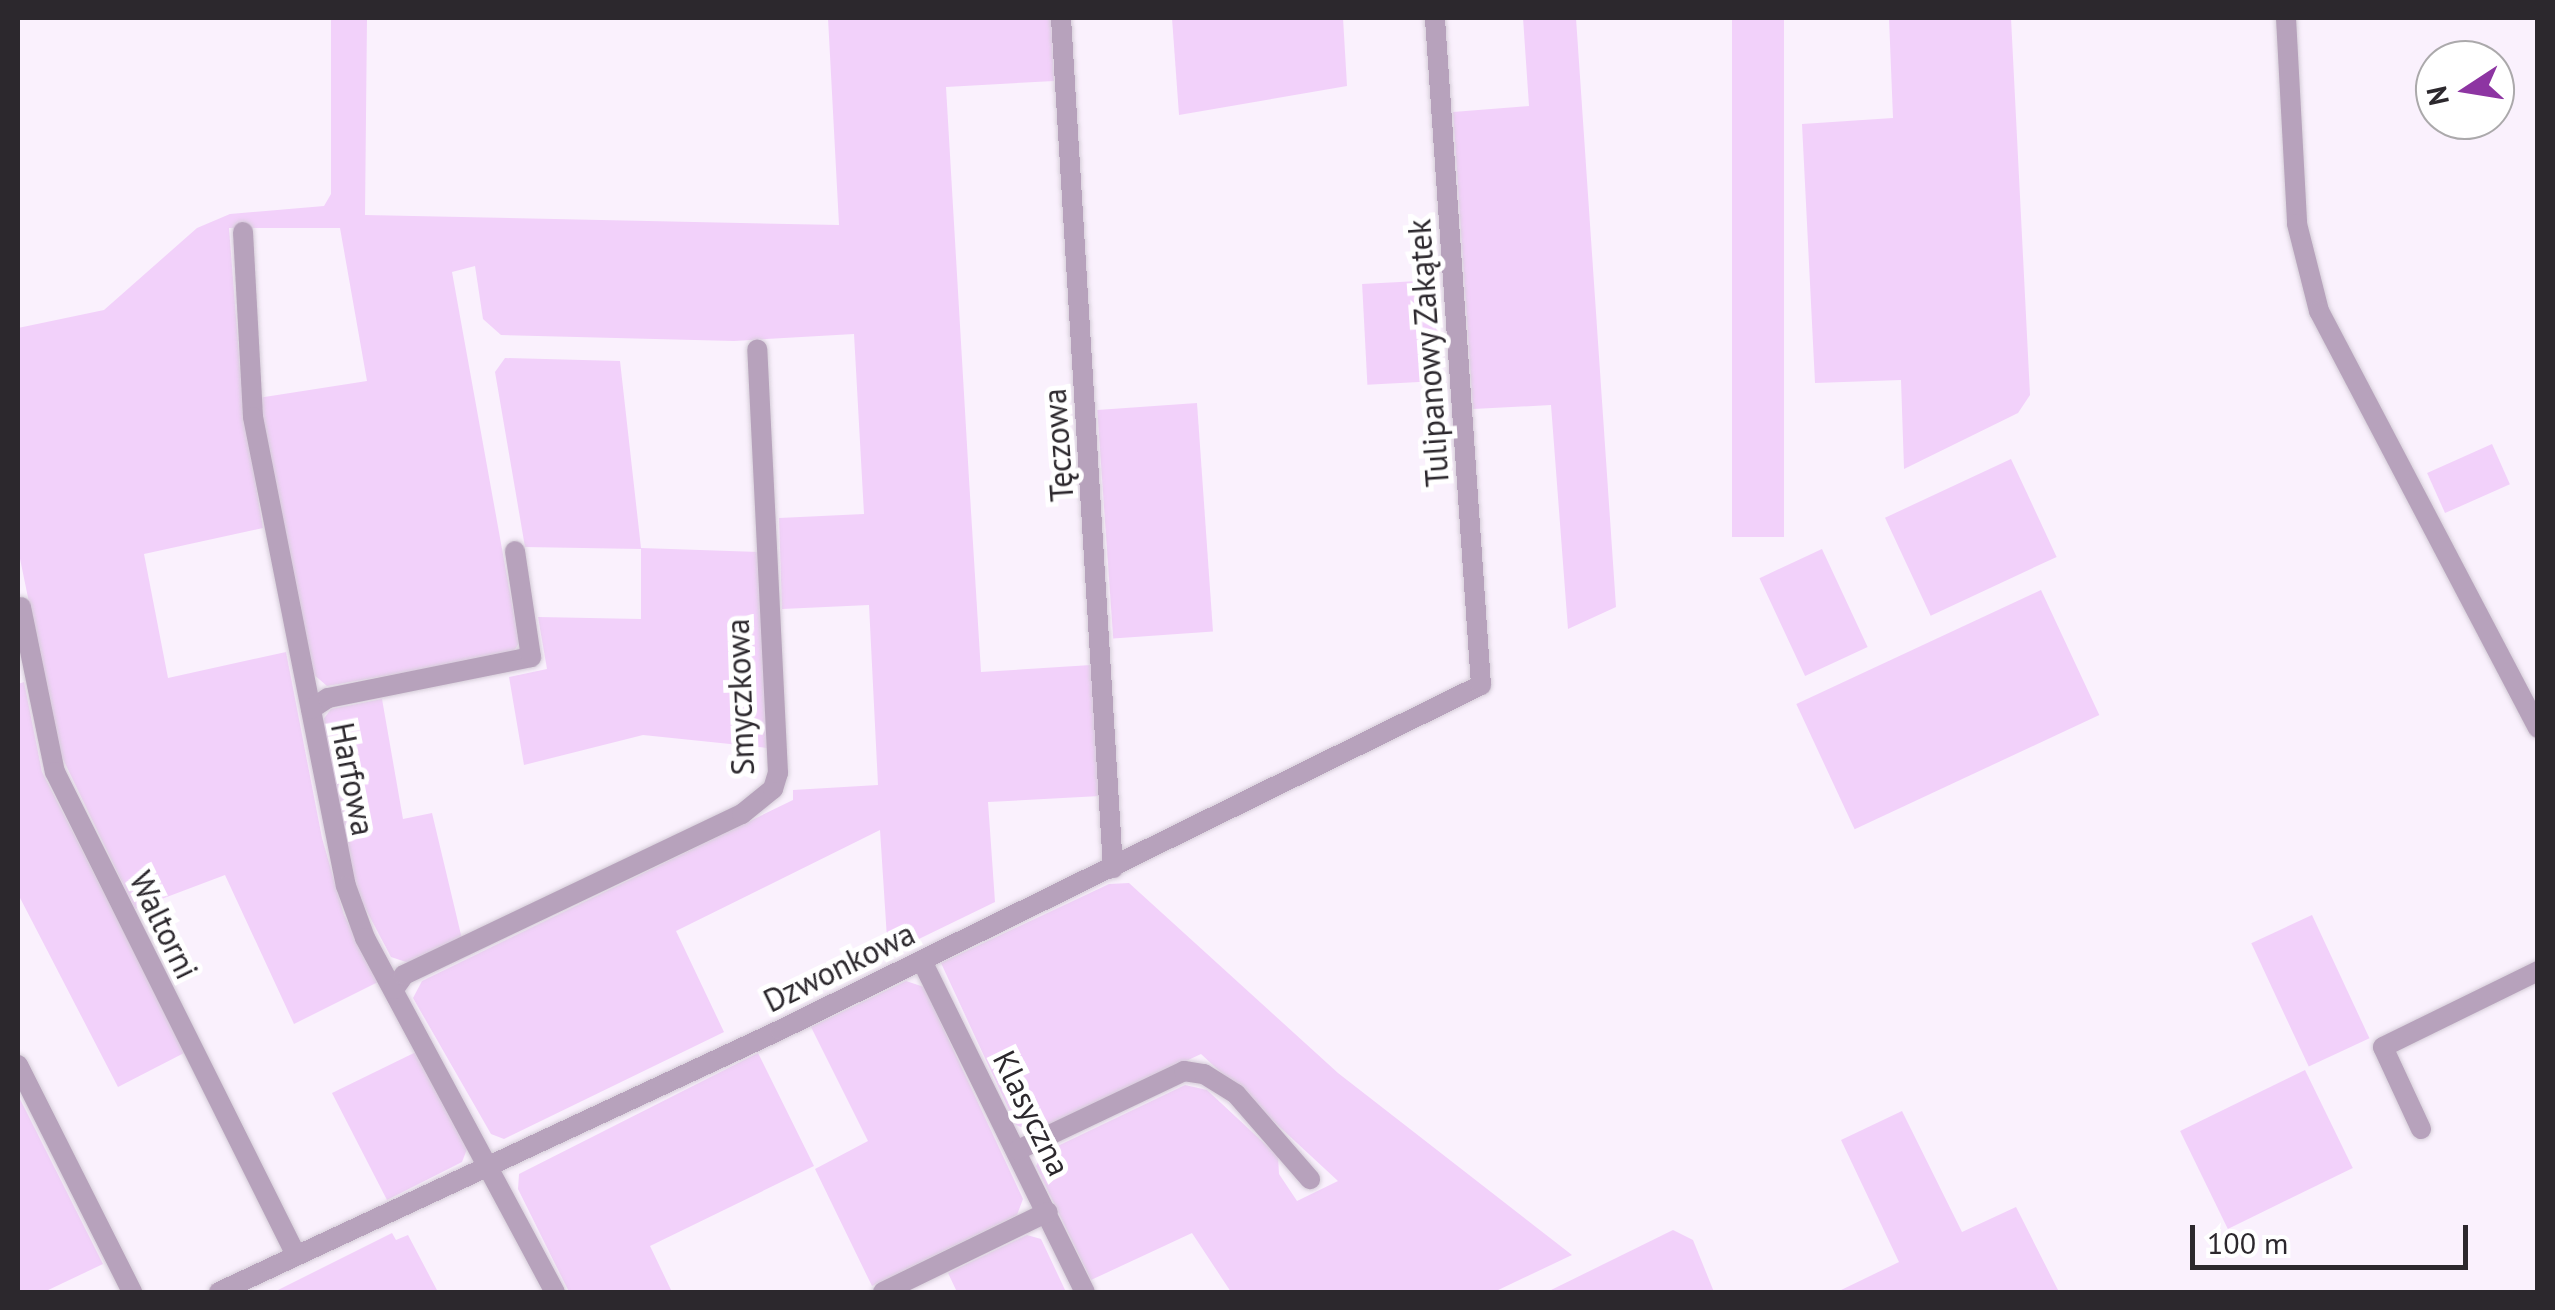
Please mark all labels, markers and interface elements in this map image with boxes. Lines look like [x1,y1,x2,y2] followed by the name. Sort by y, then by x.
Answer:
[2415,40,2515,140] north arrow
[2417,83,2457,109] text: N
[1399,217,1457,489] street label: Tulipanowy Zakątek
[1035,387,1081,503] street label: Tęczowa
[718,618,762,776] street label: Smyczkowa
[323,719,383,839] street label: Harfowa
[122,865,206,985] street label: Waltorni
[757,914,921,1020] street label: Dzwonkowa
[985,1044,1079,1182] street label: Klasyczna
[2195,1205,2472,1267] scale bar
[2207,1223,2288,1262] text: 100 m

